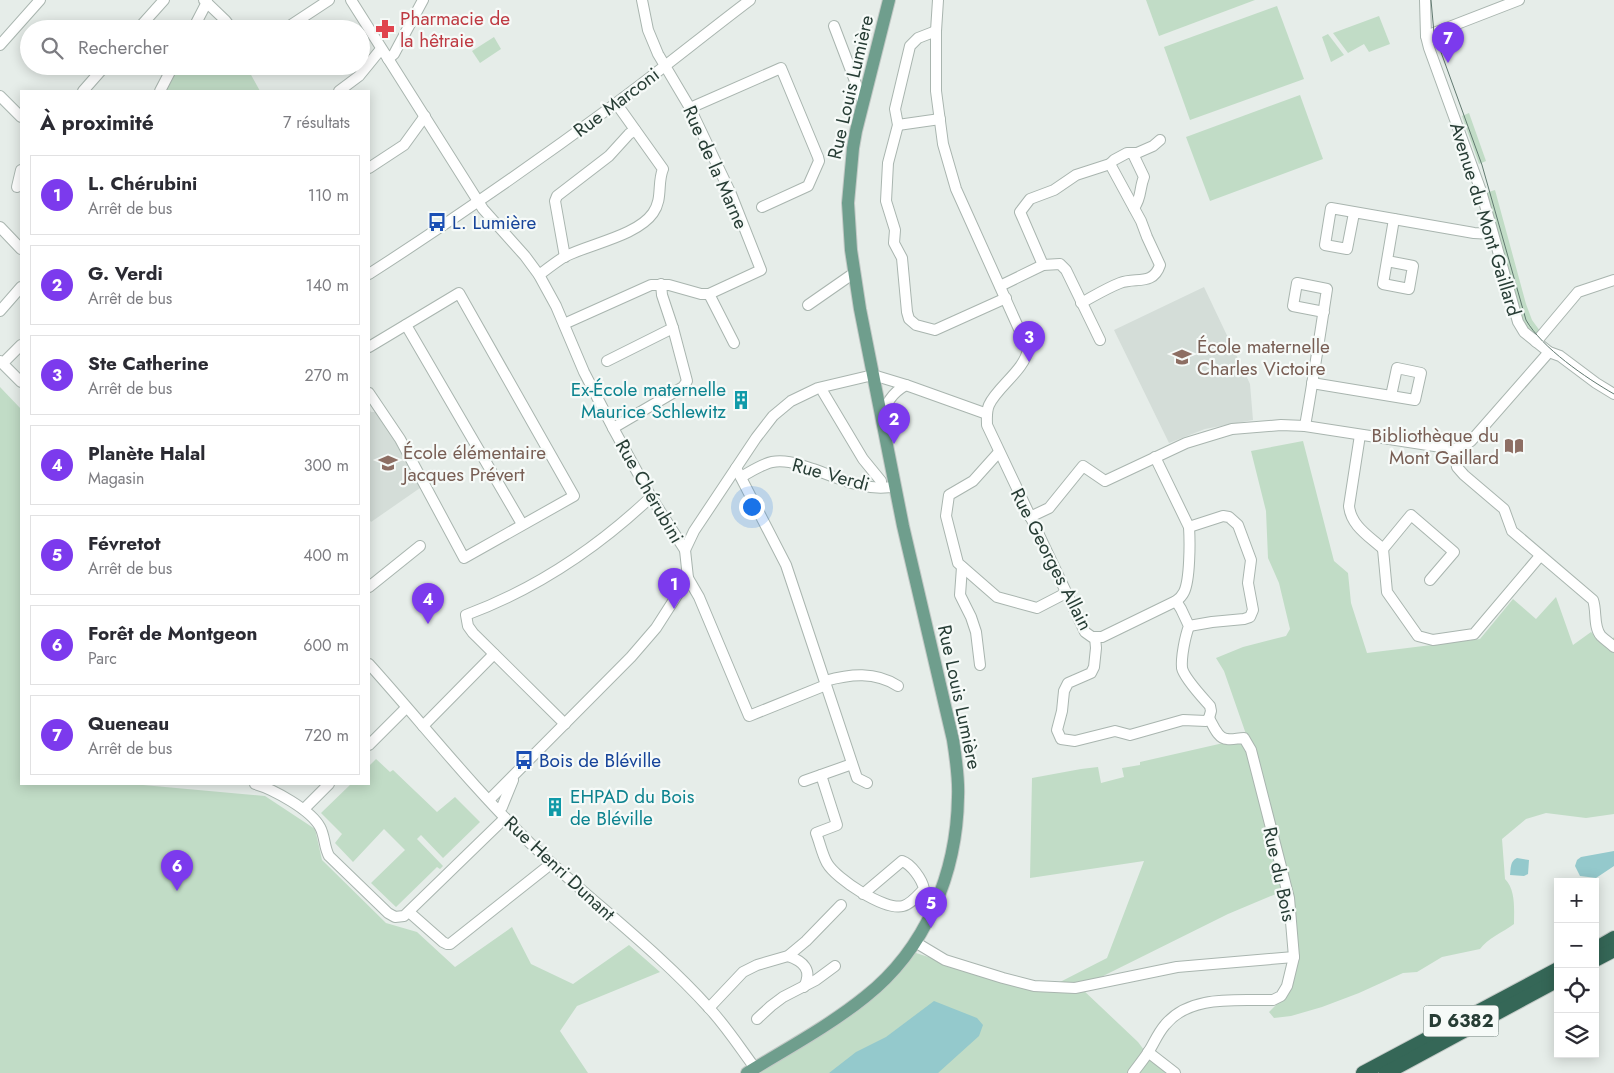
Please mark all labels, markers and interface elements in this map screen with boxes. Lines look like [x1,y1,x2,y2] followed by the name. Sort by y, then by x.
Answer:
[400,5,510,54] place label: Pharmacie de la hêtraie
[821,12,880,162] street label: Rue Louis Lumière
[374,18,396,40] pharmacy icon: Pharmacie de la hêtraie
[20,20,370,75] search box
[1432,22,1464,63] pin: 7
[38,34,66,62] icon: search
[78,34,169,61] text: Rechercher
[568,61,665,144] street label: Rue Marconi
[676,101,755,233] street label: Rue de la Marne
[40,108,154,138] text: À proximité
[283,111,350,134] text: 7 résultats
[1443,119,1528,319] street label: Avenue du Mont Gaillard
[88,170,197,197] text: L. Chérubini
[53,184,61,207] text: 1
[308,184,349,207] text: 110 m
[88,197,172,220] text: Arrêt de bus
[452,209,536,236] place label: L. Lumière
[426,211,448,233] bus stop icon: L. Lumière
[88,260,163,287] text: G. Verdi
[52,274,62,297] text: 2
[306,274,349,297] text: 140 m
[88,287,172,310] text: Arrêt de bus
[1013,321,1045,362] pin: 3
[1197,333,1330,382] place label: École maternelle Charles Victoire
[1171,346,1193,368] school or university icon: École maternelle Charles Victoire
[88,350,209,377] text: Ste Catherine
[52,364,62,387] text: 3
[305,364,349,387] text: 270 m
[571,376,726,425] place label: Ex-École maternelle Maurice Schlewitz
[88,377,172,400] text: Arrêt de bus
[730,389,752,411] building icon: Ex-École maternelle Maurice Schlewitz
[878,403,910,444] pin: 2
[1372,422,1499,471] place label: Bibliothèque du Mont Gaillard
[609,434,690,548] street label: Rue Chérubini
[1503,435,1525,457] library icon: Bibliothèque du Mont Gaillard
[400,439,546,488] place label: École élémentaire Jacques Prévert
[88,440,205,467] text: Planète Halal
[789,451,873,498] street label: Rue Verdi
[377,452,399,474] school or university icon: École élémentaire Jacques Prévert
[51,454,63,477] text: 4
[304,454,349,477] text: 300 m
[88,467,144,490] text: Magasin
[1004,483,1099,635] street label: Rue Georges Allain
[739,494,765,520] your location
[88,530,160,557] text: Févretot
[52,544,62,567] text: 5
[303,544,349,567] text: 400 m
[88,557,172,580] text: Arrêt de bus
[658,568,690,609] pin: 1
[412,583,444,624] pin: 4
[88,620,257,647] text: Forêt de Montgeon
[931,622,988,772] street label: Rue Louis Lumière
[52,634,62,657] text: 6
[303,634,349,657] text: 600 m
[88,647,117,670] text: Parc
[88,710,169,737] text: Queneau
[52,724,62,747] text: 7
[305,724,349,747] text: 720 m
[88,737,172,760] text: Arrêt de bus
[539,747,661,774] place label: Bois de Bléville
[513,749,535,771] bus stop icon: Bois de Bléville
[570,783,695,832] place label: EHPAD du Bois de Bléville
[544,796,566,818] building icon: EHPAD du Bois de Bléville
[498,810,622,927] street label: Rue Henri Dunant
[1256,824,1303,924] street label: Rue du Bois
[161,850,193,891] pin: 6
[1554,878,1599,1058] map controls
[1554,878,1599,923] button: +
[915,887,947,928] pin: 5
[1554,923,1599,968] button: −
[1554,968,1599,1013] button: locate
[1424,1006,1498,1036] road number: D 6382
[1554,1013,1599,1058] button: layers

